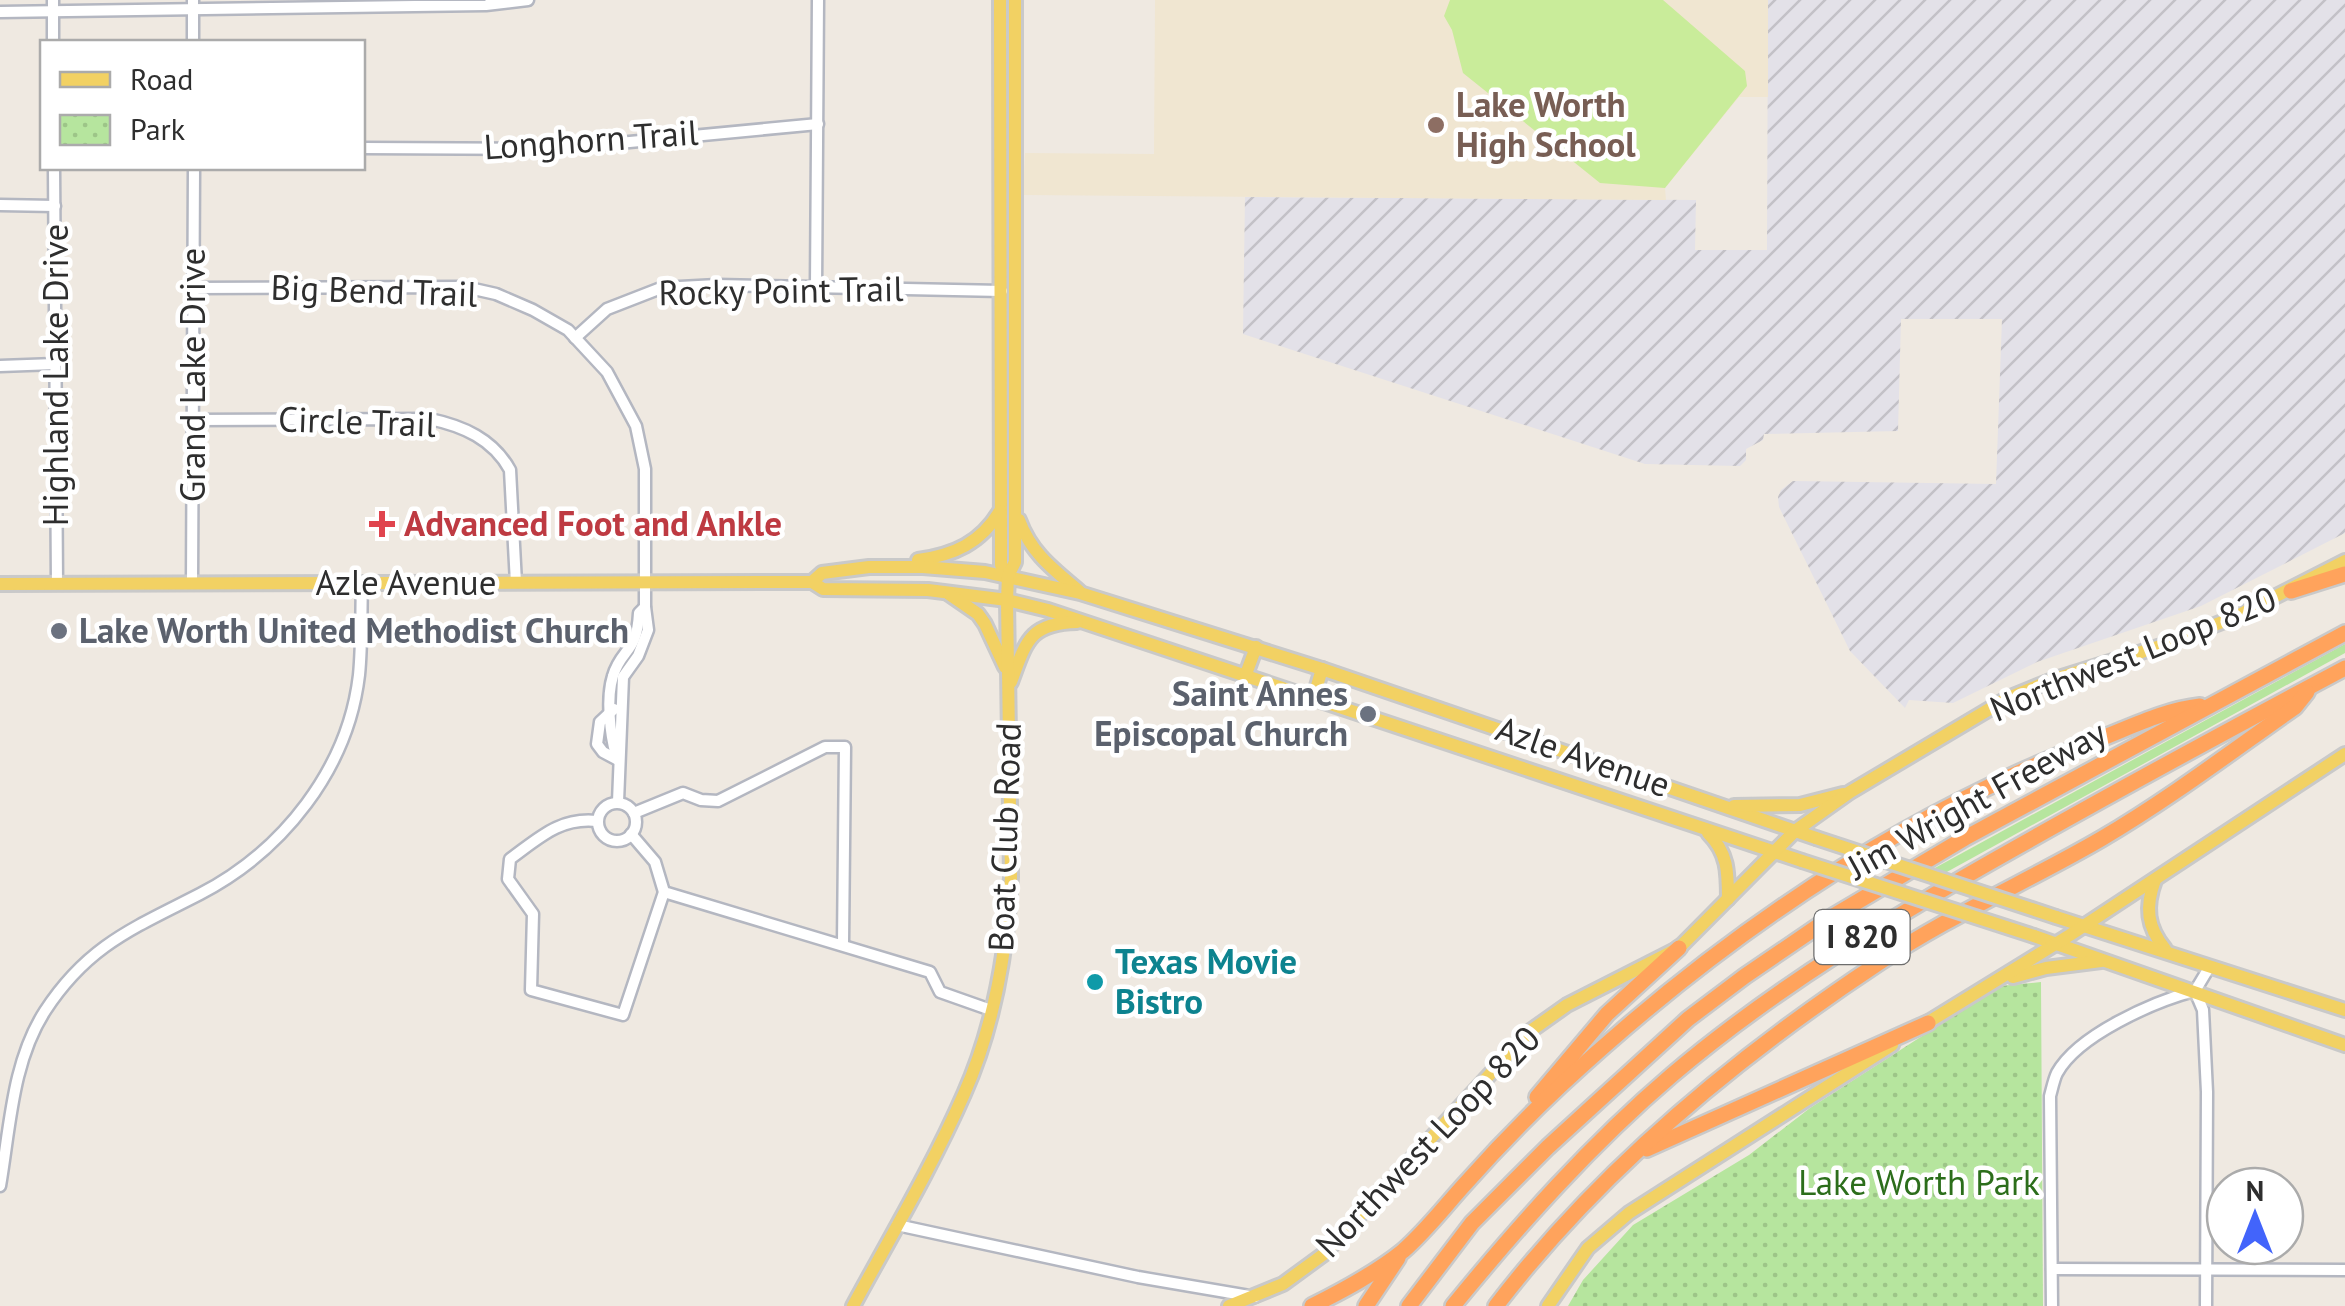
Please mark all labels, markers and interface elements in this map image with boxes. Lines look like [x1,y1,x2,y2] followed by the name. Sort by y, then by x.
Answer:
[40,40,365,170] legend
[130,59,194,98] text: Road
[1456,81,1636,167] place label: Lake Worth High School
[130,109,186,148] text: Park
[482,109,700,169] street label: Longhorn Trail
[1425,114,1447,136] marker: Lake Worth High School
[32,224,78,526] street label: Highland Lake Drive
[169,248,215,502] street label: Grand Lake Drive
[270,263,478,317] street label: Big Bend Trail
[658,265,904,315] street label: Rocky Point Trail
[277,395,437,447] street label: Circle Trail
[404,500,782,546] place label: Advanced Foot and Ankle
[369,511,395,537] marker: Advanced Foot and Ankle
[316,559,496,605] street label: Azle Avenue
[1983,575,2282,731] street label: Northwest Loop 820
[79,607,629,653] place label: Lake Worth United Methodist Church
[48,620,70,642] marker: Lake Worth United Methodist Church
[1094,670,1348,756] place label: Saint Annes Episcopal Church
[1357,703,1379,725] marker: Saint Annes Episcopal Church
[1490,705,1676,807] street label: Azle Avenue
[1837,709,2114,890] street label: Jim Wright Freeway
[977,722,1031,952] street label: Boat Club Road
[1814,910,1910,964] road number: I 820
[1115,938,1297,1024] place label: Texas Movie Bistro
[1084,971,1106,993] marker: Texas Movie Bistro
[1305,1016,1550,1267] street label: Northwest Loop 820
[1798,1159,2040,1205] park label: Lake Worth Park
[2205,1166,2305,1266] north arrow
[2246,1172,2264,1209] text: N

